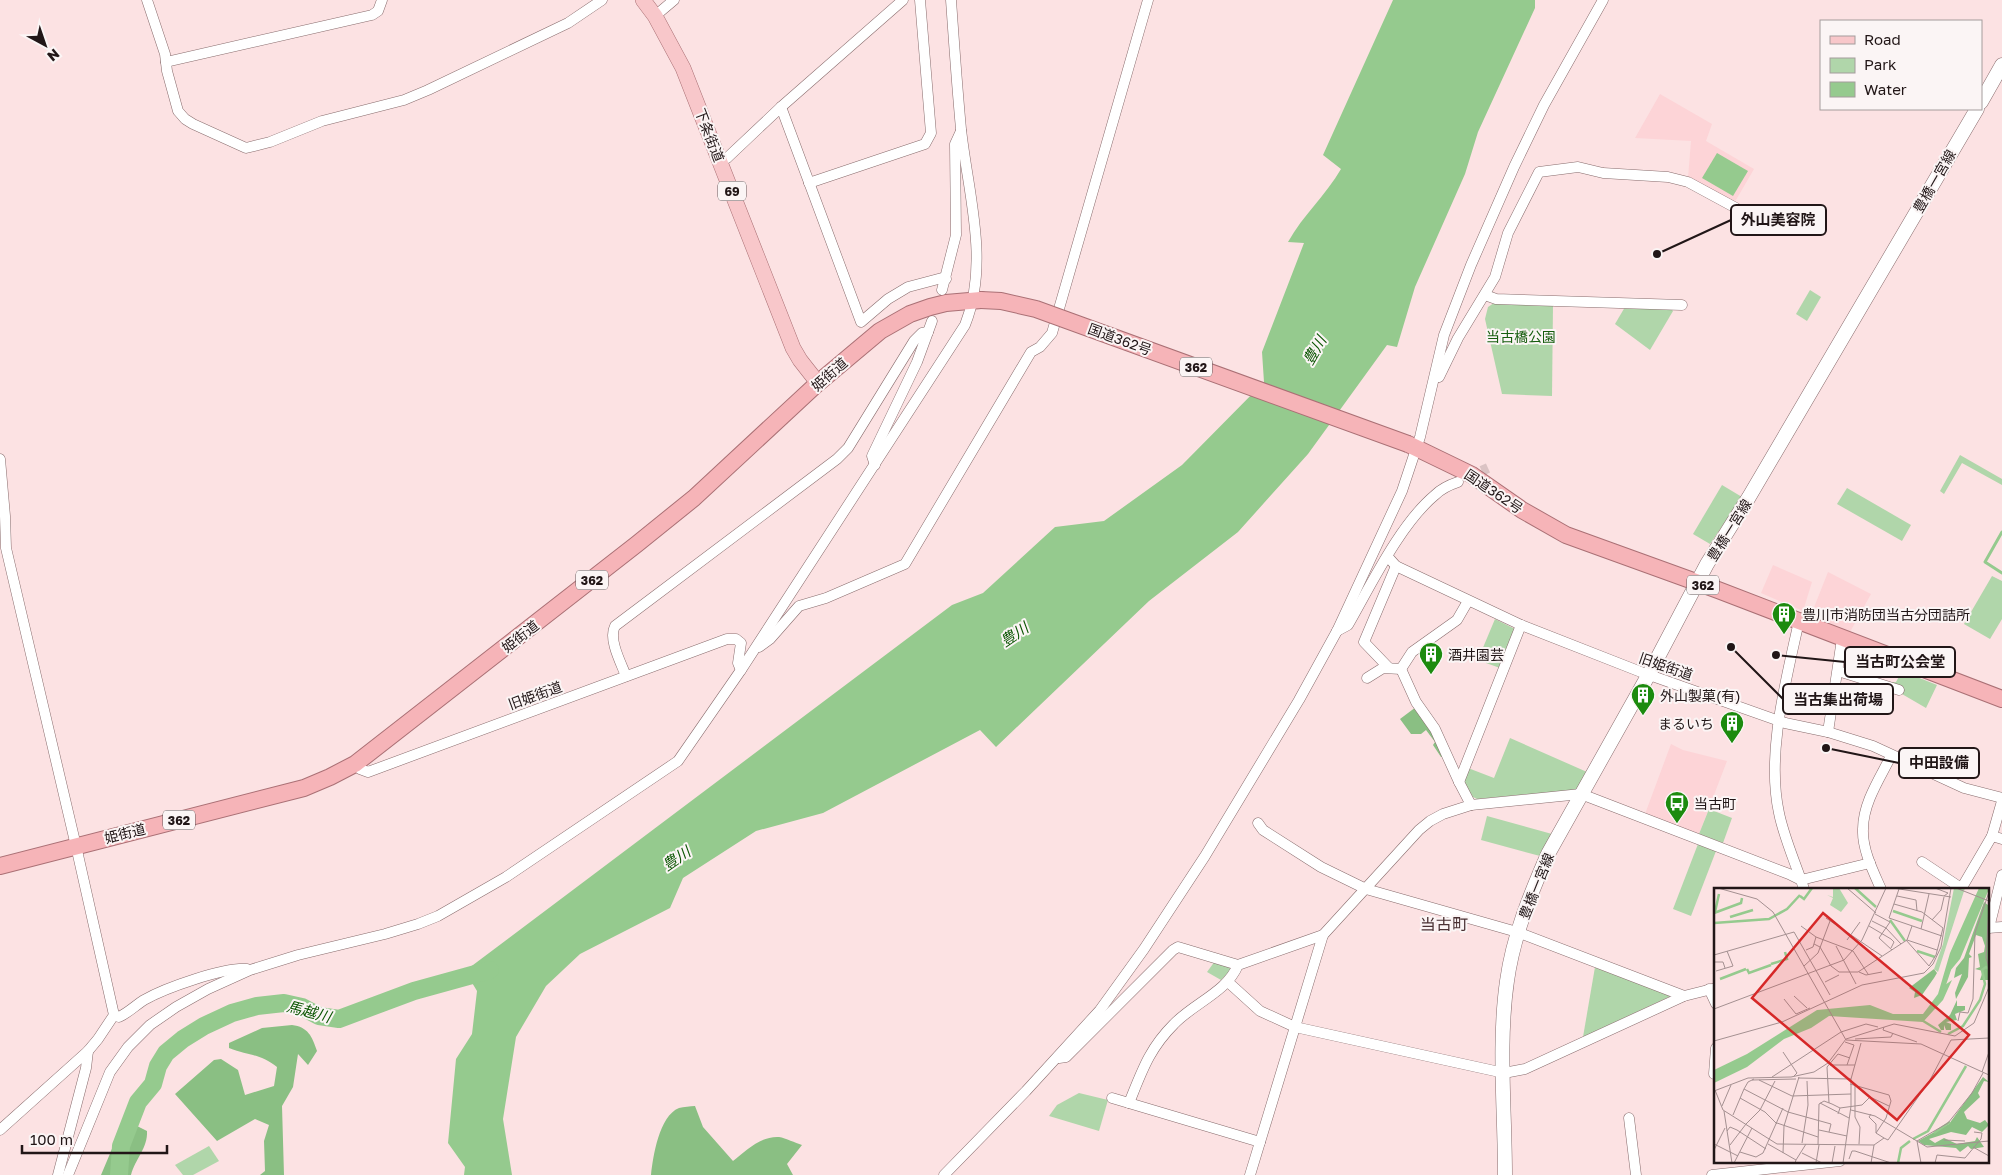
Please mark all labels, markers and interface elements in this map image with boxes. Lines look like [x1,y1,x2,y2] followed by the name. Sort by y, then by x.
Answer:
[20,20,70,70] north arrow
[1820,20,1982,110] legend
[1864,30,1901,48] text: Road
[44,45,63,65] text: N
[1864,55,1897,73] text: Park
[1864,80,1907,98] text: Water
[692,106,728,164] street label: 下条街道
[1909,146,1959,216] street label: 豊橋一宮線
[718,182,746,200] road number: 69
[1731,205,1826,235] callout: 外山美容院
[1740,210,1816,228] text: 外山美容院
[1086,320,1154,358] street label: 国道362号
[1486,328,1556,345] park label: 当古橋公園
[1299,331,1330,367] water label: 豊川
[808,354,850,394] street label: 姫街道
[1180,358,1212,377] road number: 362
[1462,465,1526,517] street label: 国道362号
[1703,496,1755,564] street label: 豊橋一宮線
[576,570,608,590] road number: 362
[1687,576,1719,594] road number: 362
[1771,601,1797,635] building icon: 豊川市消防団当古分団詰所
[1802,606,1970,623] place label: 豊川市消防団当古分団詰所
[498,616,542,656] street label: 姫街道
[997,617,1033,650] water label: 豊川
[1418,641,1444,675] building icon: 酒井園芸
[1448,646,1504,663] place label: 酒井園芸
[1845,647,1955,677] callout: 当古町公会堂
[1637,649,1695,683] street label: 旧姫街道
[1855,652,1945,670] text: 当古町公会堂
[506,677,564,713] street label: 旧姫街道
[1630,682,1656,716] building icon: 外山製菓(有)
[1783,684,1893,714] callout: 当古集出荷場
[1660,687,1741,704] place label: 外山製菓(有)
[1793,690,1883,708] text: 当古集出荷場
[1719,710,1745,744] building icon: まるいち
[1658,715,1714,732] place label: まるいち
[1899,748,1979,778] callout: 中田設備
[1909,753,1969,771] text: 中田設備
[1664,790,1690,824] bus stop icon: 当古町
[1694,795,1736,812] place label: 当古町
[163,810,195,830] road number: 362
[103,820,147,846] street label: 姫街道
[659,841,695,874] water label: 豊川
[1515,850,1557,922] street label: 豊橋一宮線
[1714,888,1990,1162] inset map
[1420,914,1468,934] district label: 当古町
[285,996,335,1026] water label: 馬越川
[22,1122,168,1154] scale bar
[30,1130,73,1148] text: 100 m

